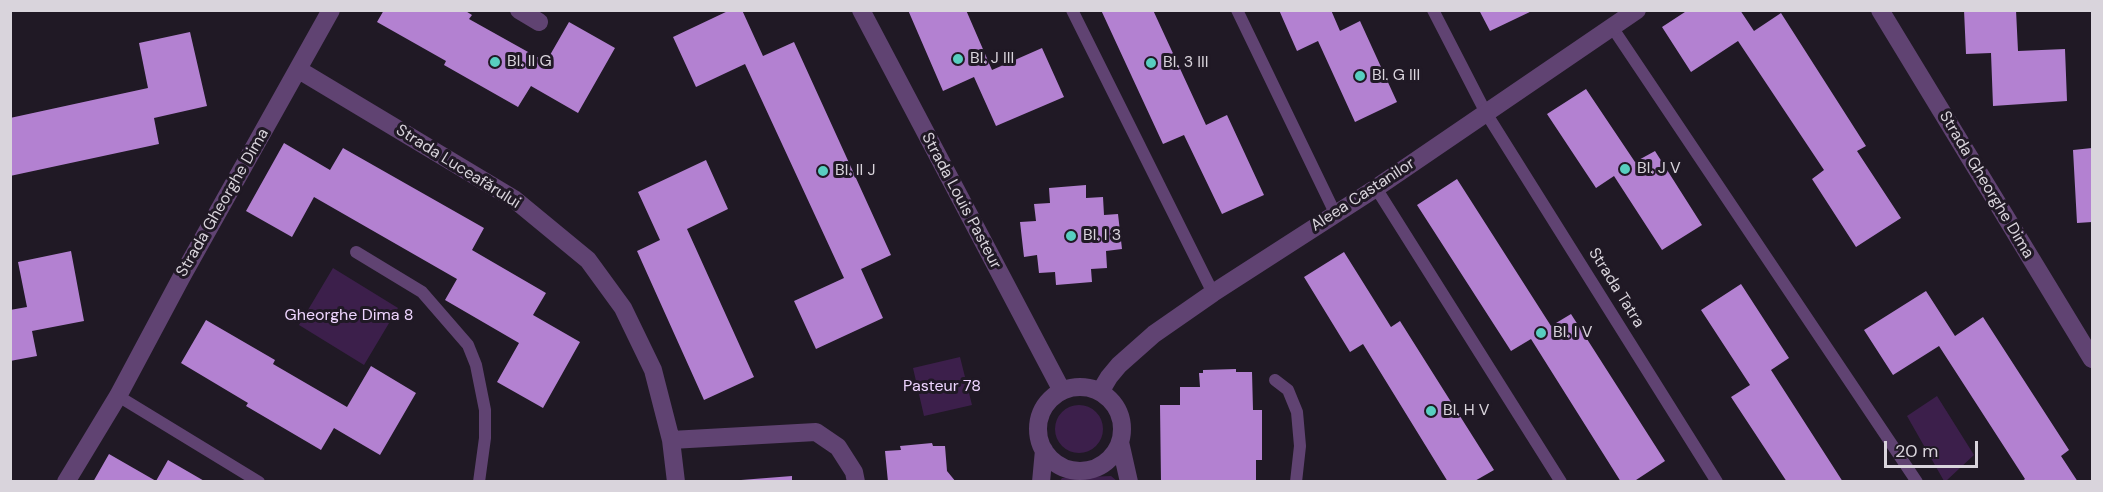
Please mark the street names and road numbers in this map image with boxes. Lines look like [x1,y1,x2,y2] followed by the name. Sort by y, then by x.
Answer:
[1934,108,2038,262] street label: Strada Gheorghe Dima
[392,121,524,213] street label: Strada Luceafărului
[173,125,273,281] street label: Strada Gheorghe Dima
[917,130,1005,272] street label: Strada Louis Pasteur
[1307,154,1419,236] street label: Aleea Castanilor
[1584,245,1648,331] street label: Strada Tatra

